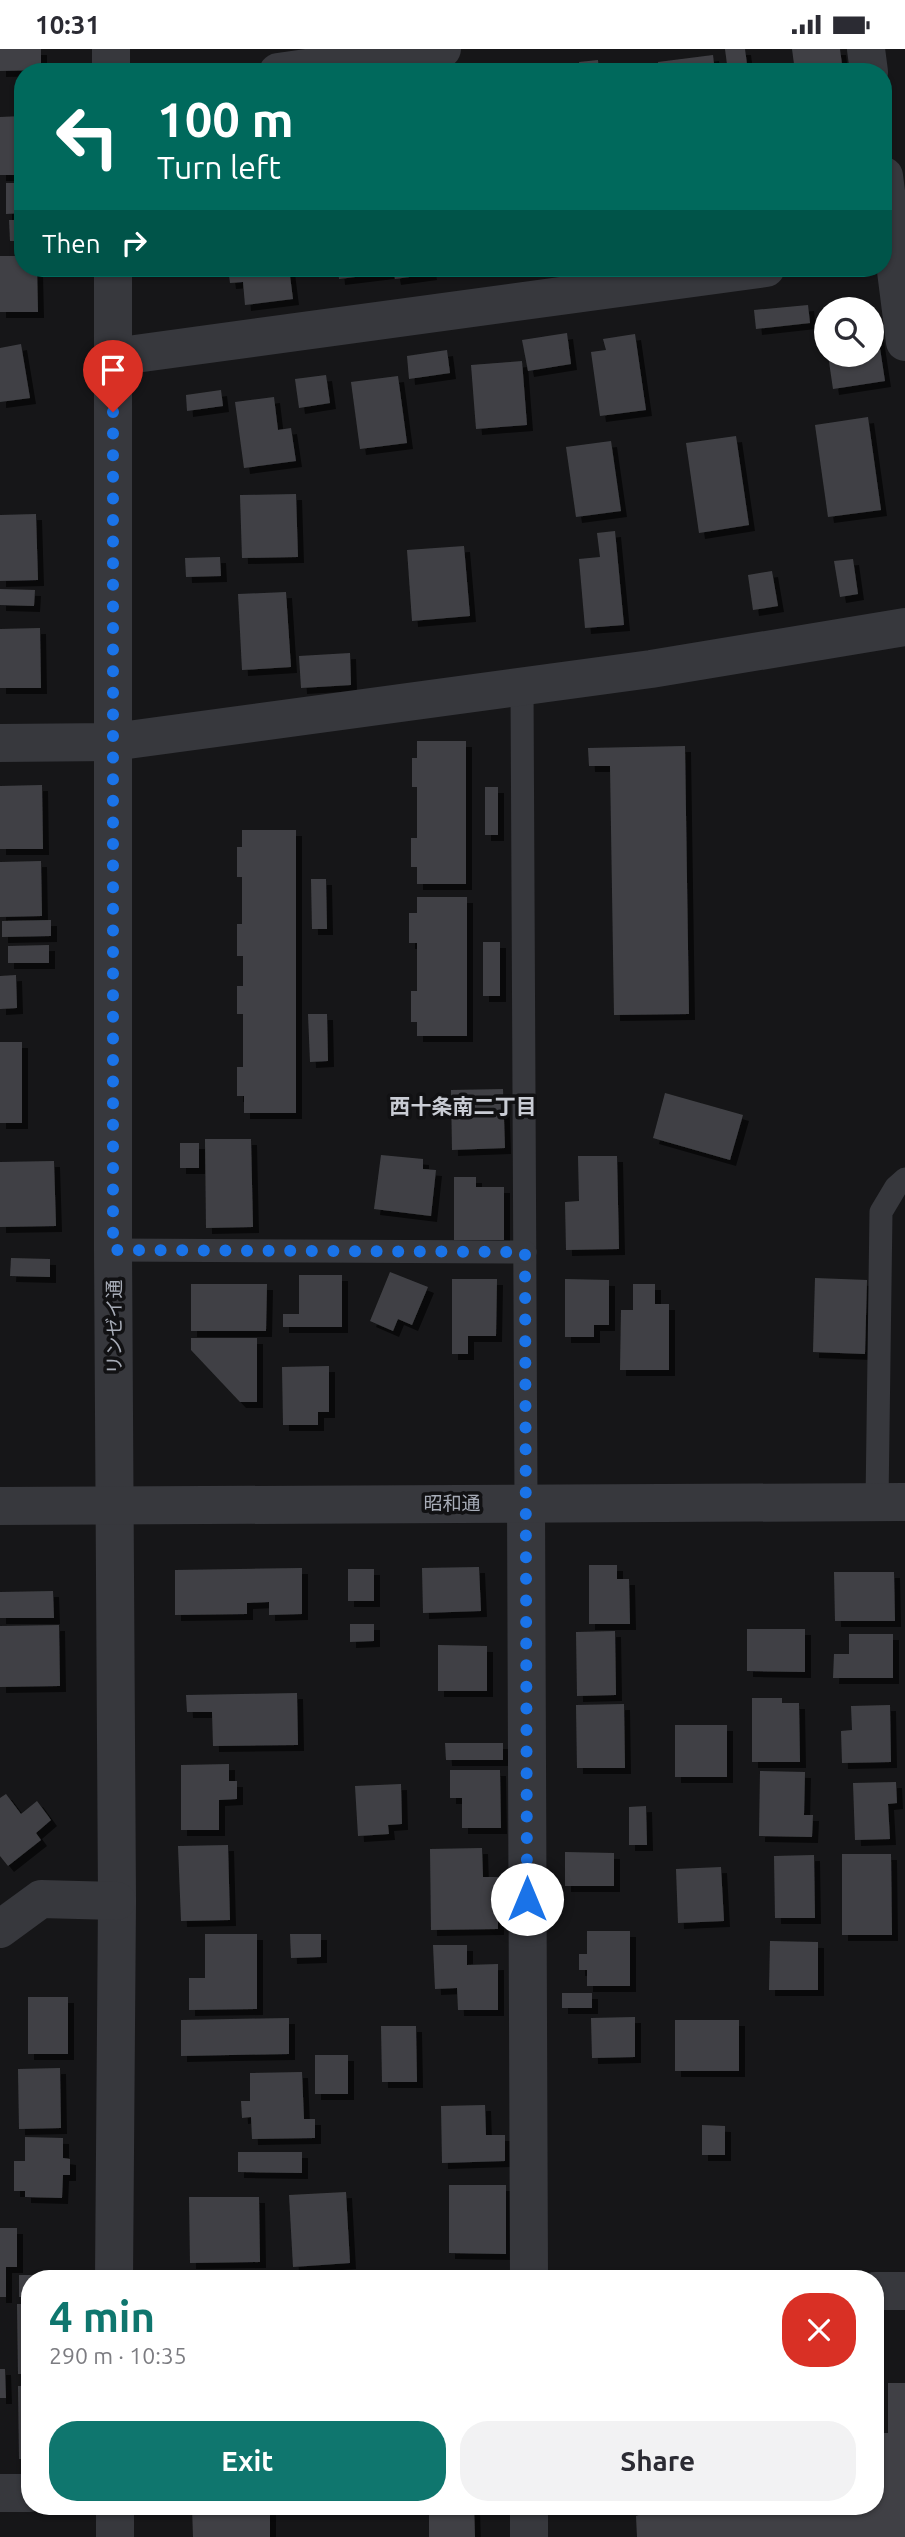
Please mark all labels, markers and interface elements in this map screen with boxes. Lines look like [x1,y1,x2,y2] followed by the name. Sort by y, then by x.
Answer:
[35,10,100,39] text: 10:31
[42,91,133,182] icon: left
[157,91,294,146] text: 100 m
[157,149,281,185] text: Turn left
[115,224,153,262] icon: right
[42,229,101,258] text: Then
[814,297,884,367] map controls
[814,297,884,367] button: search
[83,340,143,412] pin
[94,351,132,389] icon: arrive
[390,1094,537,1118] district label: 西十条南二丁目
[103,1279,125,1375] street label: リンゼイ通
[423,1492,481,1514] street label: 昭和通
[490,1862,564,1936] position arrow
[49,2293,155,2340] text: 4 min
[782,2293,856,2367] button: close
[49,2343,187,2368] text: 290 m · 10:35
[49,2421,446,2501] button: Exit
[460,2421,856,2501] button: Share

